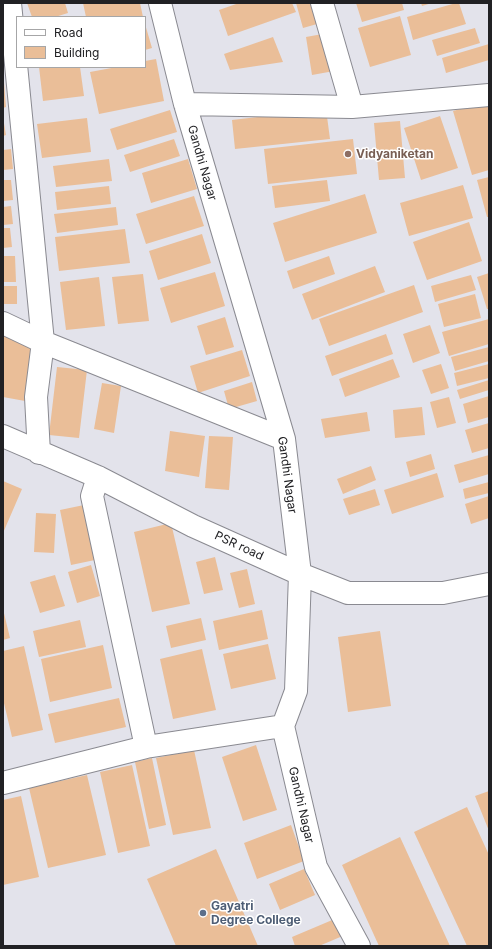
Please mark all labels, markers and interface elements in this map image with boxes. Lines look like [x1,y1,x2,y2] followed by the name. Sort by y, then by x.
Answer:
[16,16,146,68] legend
[54,25,83,40] text: Road
[54,45,99,60] text: Building
[184,124,220,202] street label: Gandhi Nagar
[356,147,433,161] place label: Vidyaniketan
[343,149,353,159] marker: Vidyaniketan
[274,435,300,515] street label: Gandhi Nagar
[212,528,266,564] street label: PSR road
[285,765,317,845] street label: Gandhi Nagar
[211,899,301,927] place label: Gayatri Degree College
[198,908,208,918] marker: Gayatri Degree College

